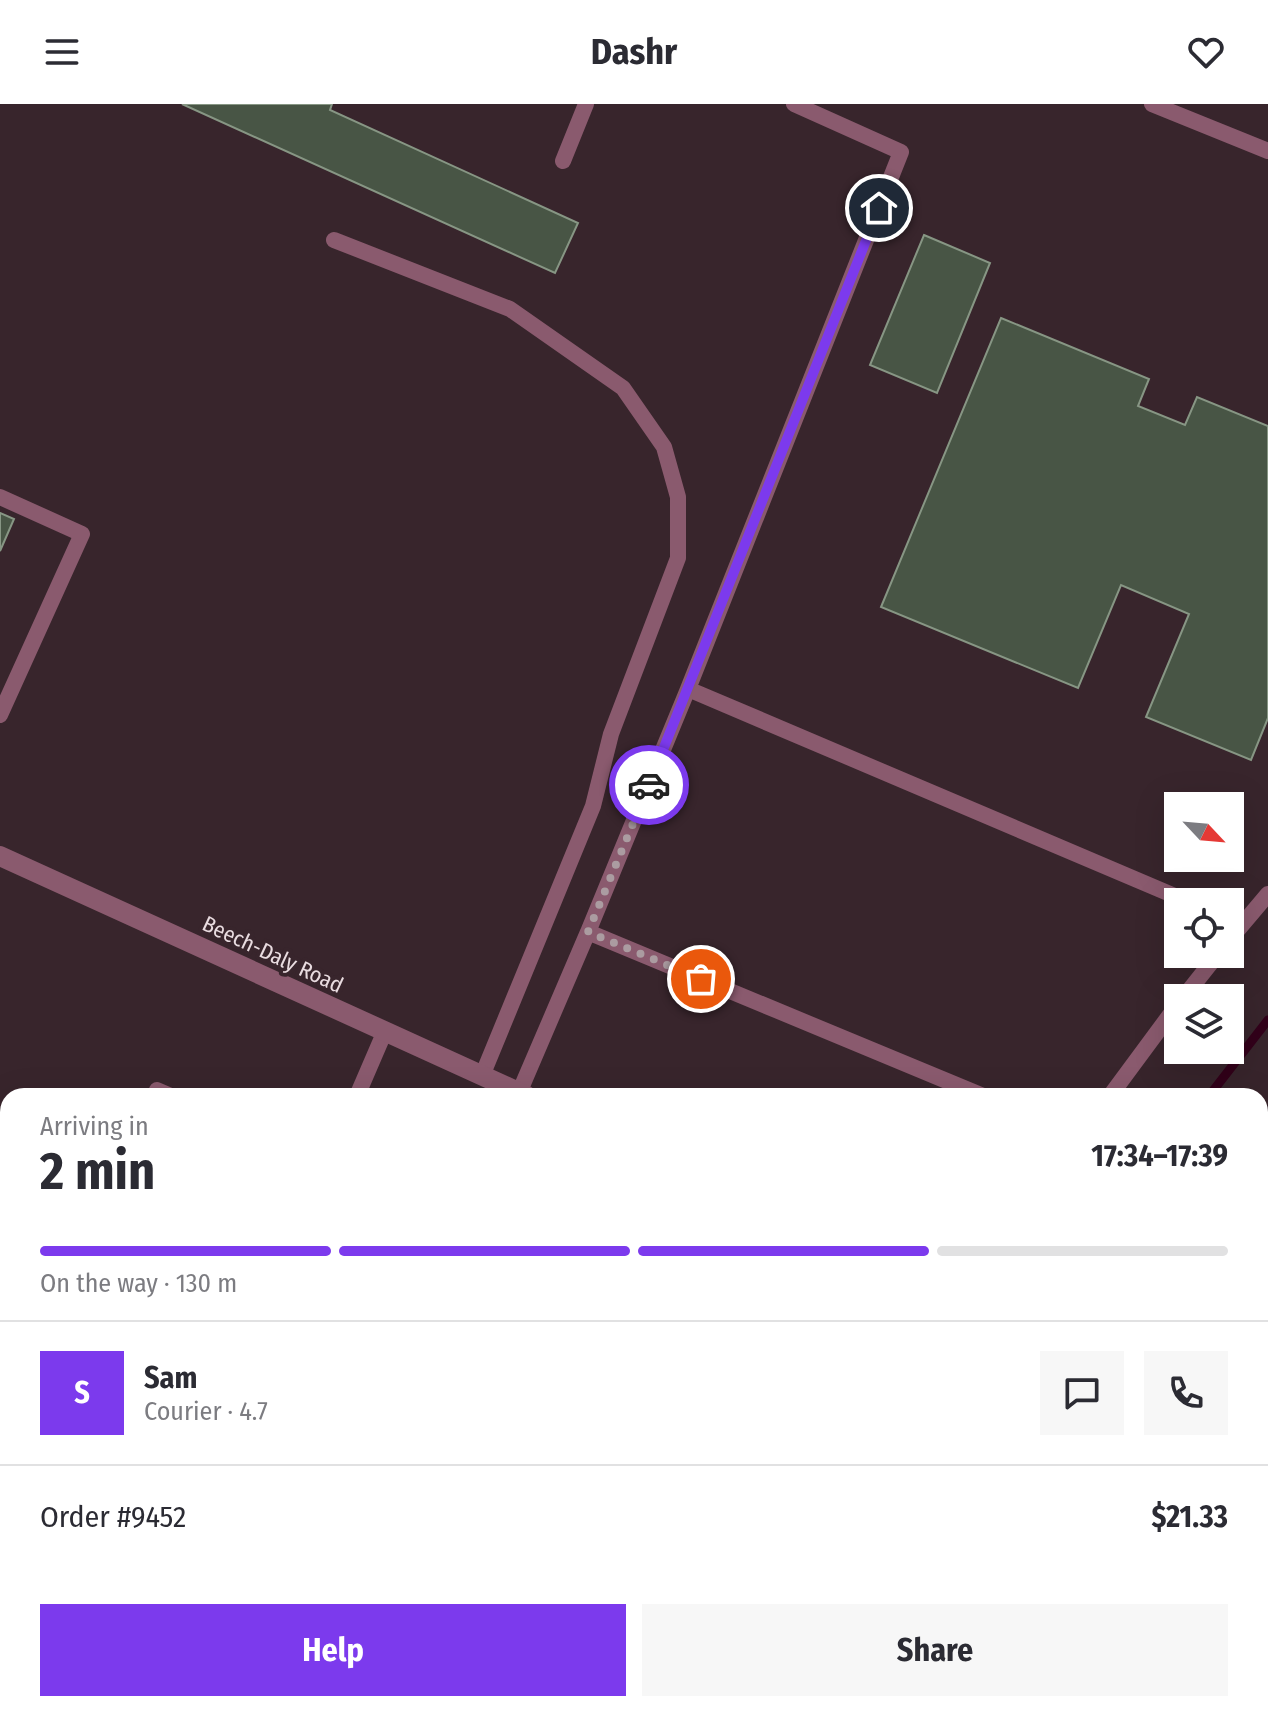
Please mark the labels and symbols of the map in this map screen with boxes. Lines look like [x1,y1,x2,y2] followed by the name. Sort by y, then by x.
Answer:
[845,174,913,242] pin
[609,745,689,825] courier
[1164,792,1244,872] north arrow
[198,910,347,999] street label: Beech-Daly Road
[667,945,735,1013] pin

